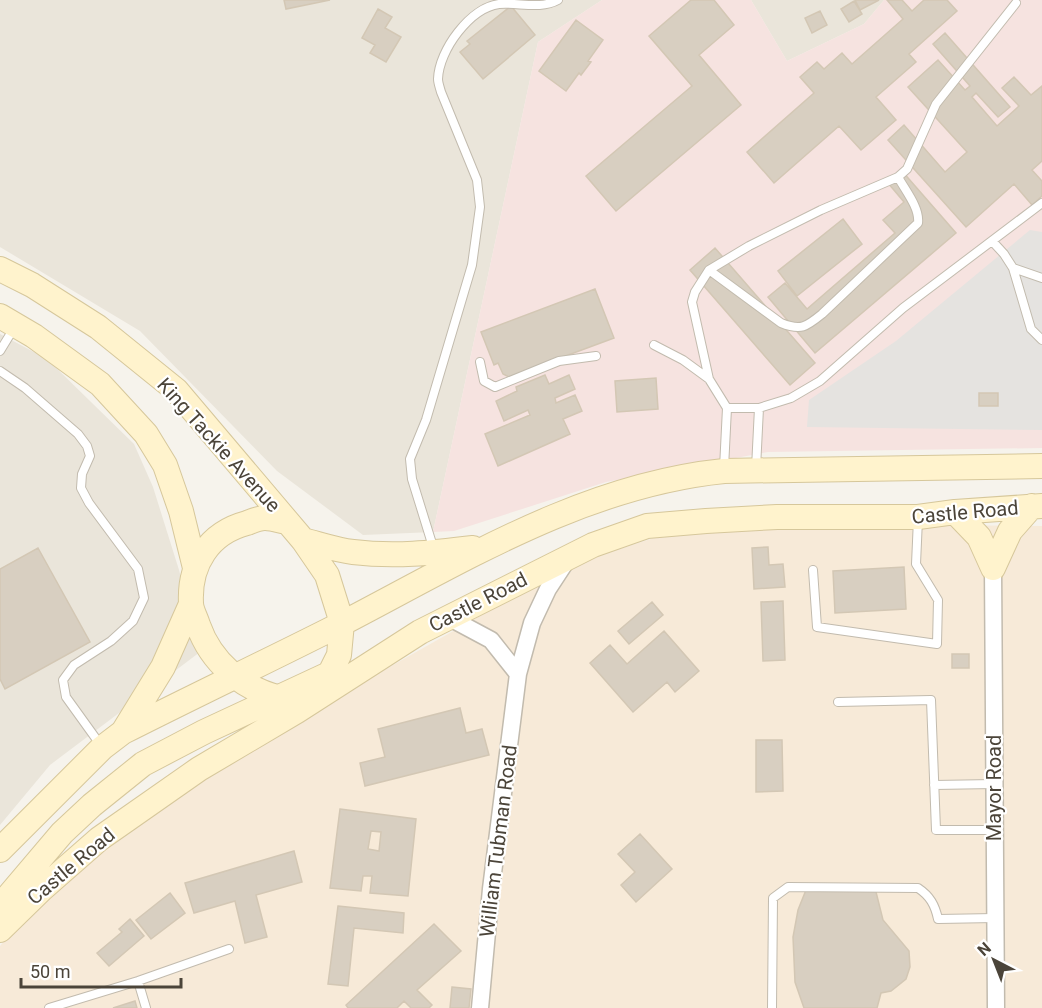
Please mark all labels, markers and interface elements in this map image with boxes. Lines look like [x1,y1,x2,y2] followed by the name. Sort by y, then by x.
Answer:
[152,373,286,517] street label: King Tackie Avenue
[911,495,1019,529] street label: Castle Road
[425,567,531,637] street label: Castle Road
[982,735,1006,841] street label: Mayor Road
[474,743,522,939] street label: William Tubman Road
[22,822,120,910] street label: Castle Road
[964,930,1024,990] north arrow
[974,938,995,960] text: N
[21,951,182,989] scale bar
[30,961,70,982] text: 50 m

